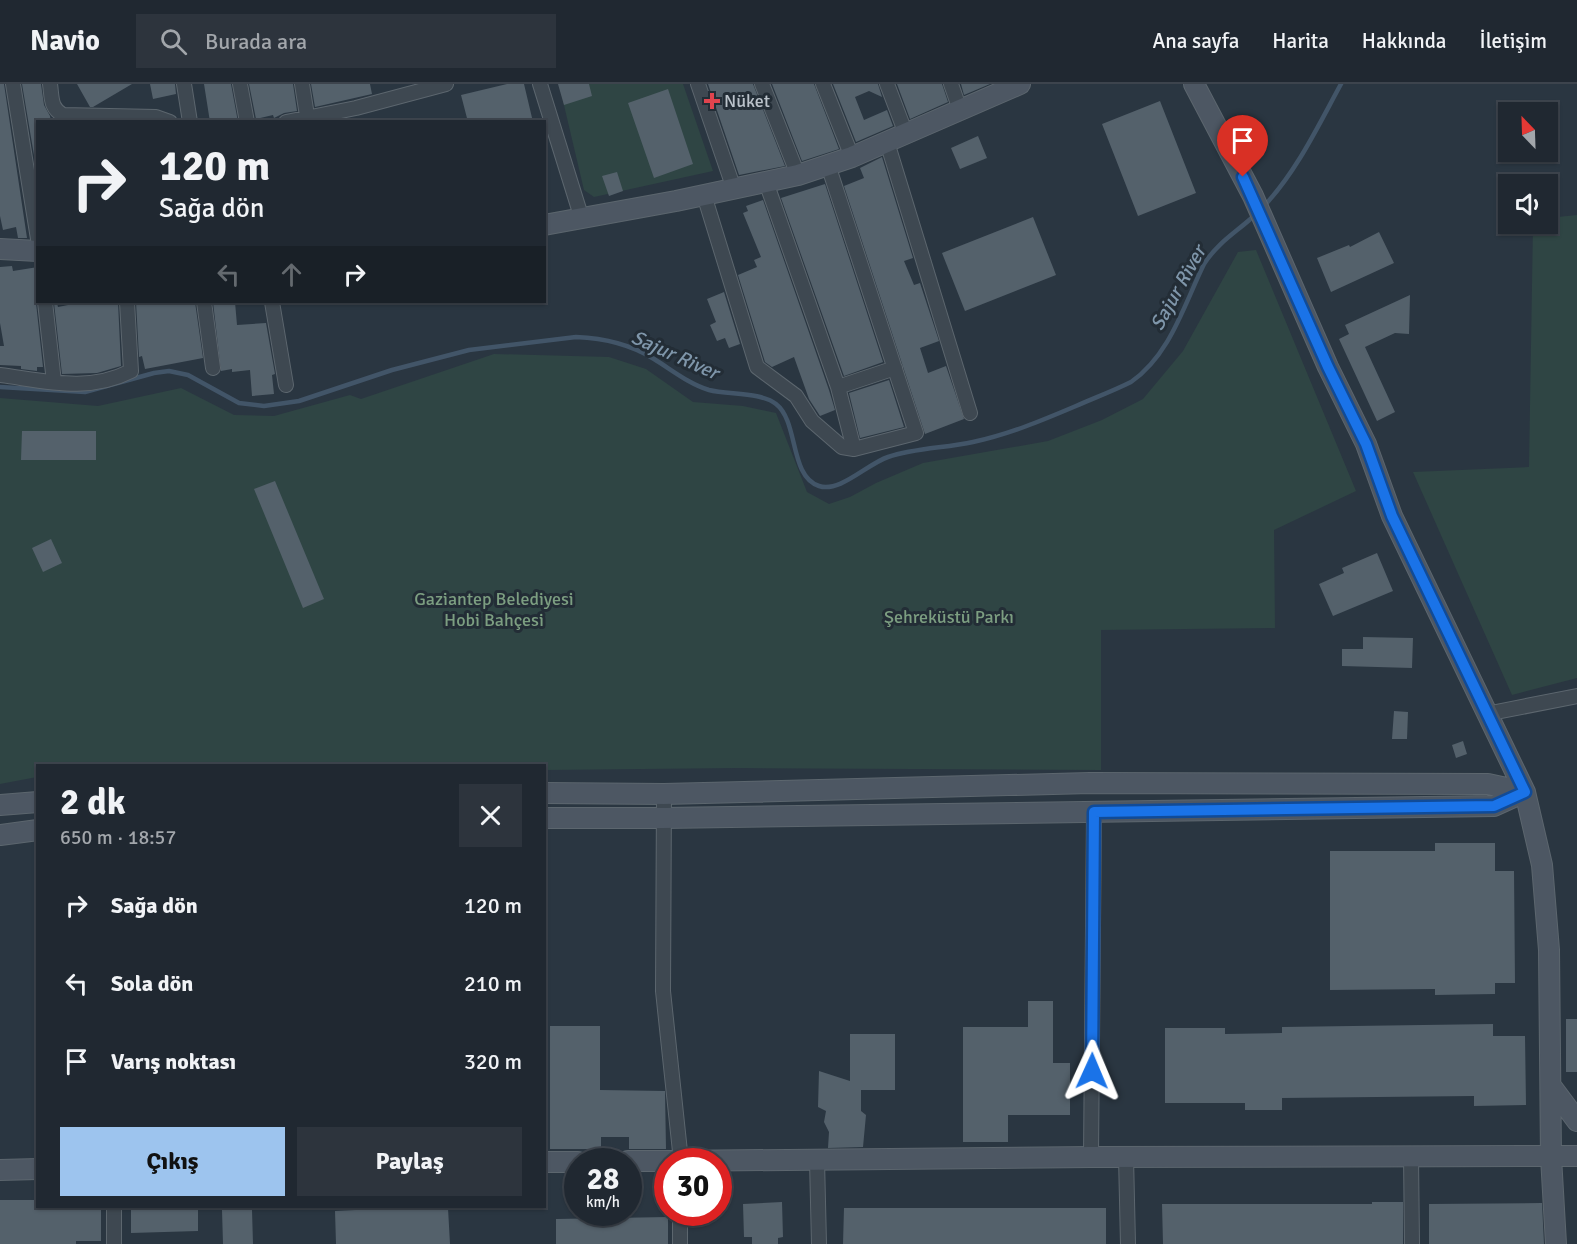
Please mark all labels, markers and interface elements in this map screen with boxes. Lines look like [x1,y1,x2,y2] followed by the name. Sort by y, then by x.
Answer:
[136,14,556,68] search box
[30,24,100,58] text: Navio
[157,25,190,58] icon: search
[205,28,307,55] text: Burada ara
[1152,28,1239,54] text: Ana sayfa
[1272,28,1329,54] text: Harita
[1362,28,1447,54] text: Hakkında
[1480,28,1547,54] text: İletişim
[724,90,770,112] place label: Nüket
[705,94,719,108] marker: Nüket
[1498,102,1558,162] north arrow
[1498,102,1558,234] map controls
[1217,115,1268,177] pin
[1226,124,1259,157] icon: arrive
[159,141,270,192] text: 120 m
[60,144,138,222] icon: right
[1498,174,1558,234] button: sound
[159,192,265,225] text: Sağa dön
[1145,239,1213,335] water label: Sajur River
[212,258,245,291] icon: left
[275,258,308,291] icon: ahead
[338,258,371,291] icon: right
[627,325,725,386] water label: Sajur River
[414,588,574,631] park label: Gaziantep Belediyesi Hobi Bahçesi
[884,606,1014,628] park label: Şehreküstü Parkı
[60,780,126,825] text: 2 dk
[459,784,522,847] button: close
[60,825,176,850] text: 650 m · 18:57
[60,889,93,922] icon: right
[111,892,198,919] text: Sağa dön
[464,892,522,919] text: 120 m
[60,967,93,1000] icon: left
[111,970,193,997] text: Sola dön
[464,970,522,997] text: 210 m
[1060,1039,1124,1103] position arrow
[60,1045,93,1078] icon: arrive
[111,1048,236,1075] text: Varış noktası
[464,1048,522,1075] text: 320 m
[60,1127,285,1196] button: Çıkış
[297,1127,522,1196] button: Paylaş
[654,1148,732,1226] speed limit sign: 30
[587,1161,619,1198] text: 28
[586,1193,620,1211] text: km/h

